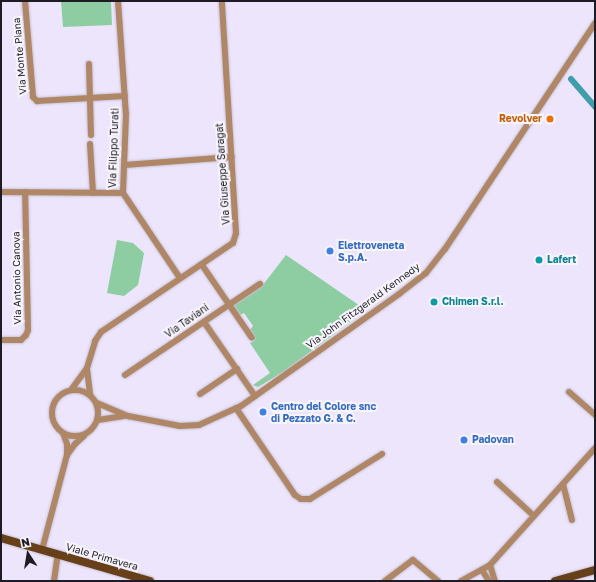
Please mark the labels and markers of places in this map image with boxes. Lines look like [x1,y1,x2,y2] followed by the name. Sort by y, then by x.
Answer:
[499,113,542,125] place label: Revolver
[545,114,555,124] marker: Revolver
[338,239,404,262] place label: Elettroveneta S.p.A.
[325,246,335,256] marker: Elettroveneta S.p.A.
[547,254,576,266] place label: Lafert
[534,255,544,265] marker: Lafert
[442,296,504,308] place label: Chimen S.r.l.
[429,297,439,307] marker: Chimen S.r.l.
[271,400,376,424] place label: Centro del Colore snc di Pezzato G. & C.
[258,407,268,417] marker: Centro del Colore snc di Pezzato G. & C.
[472,434,514,446] place label: Padovan
[459,435,469,445] marker: Padovan

